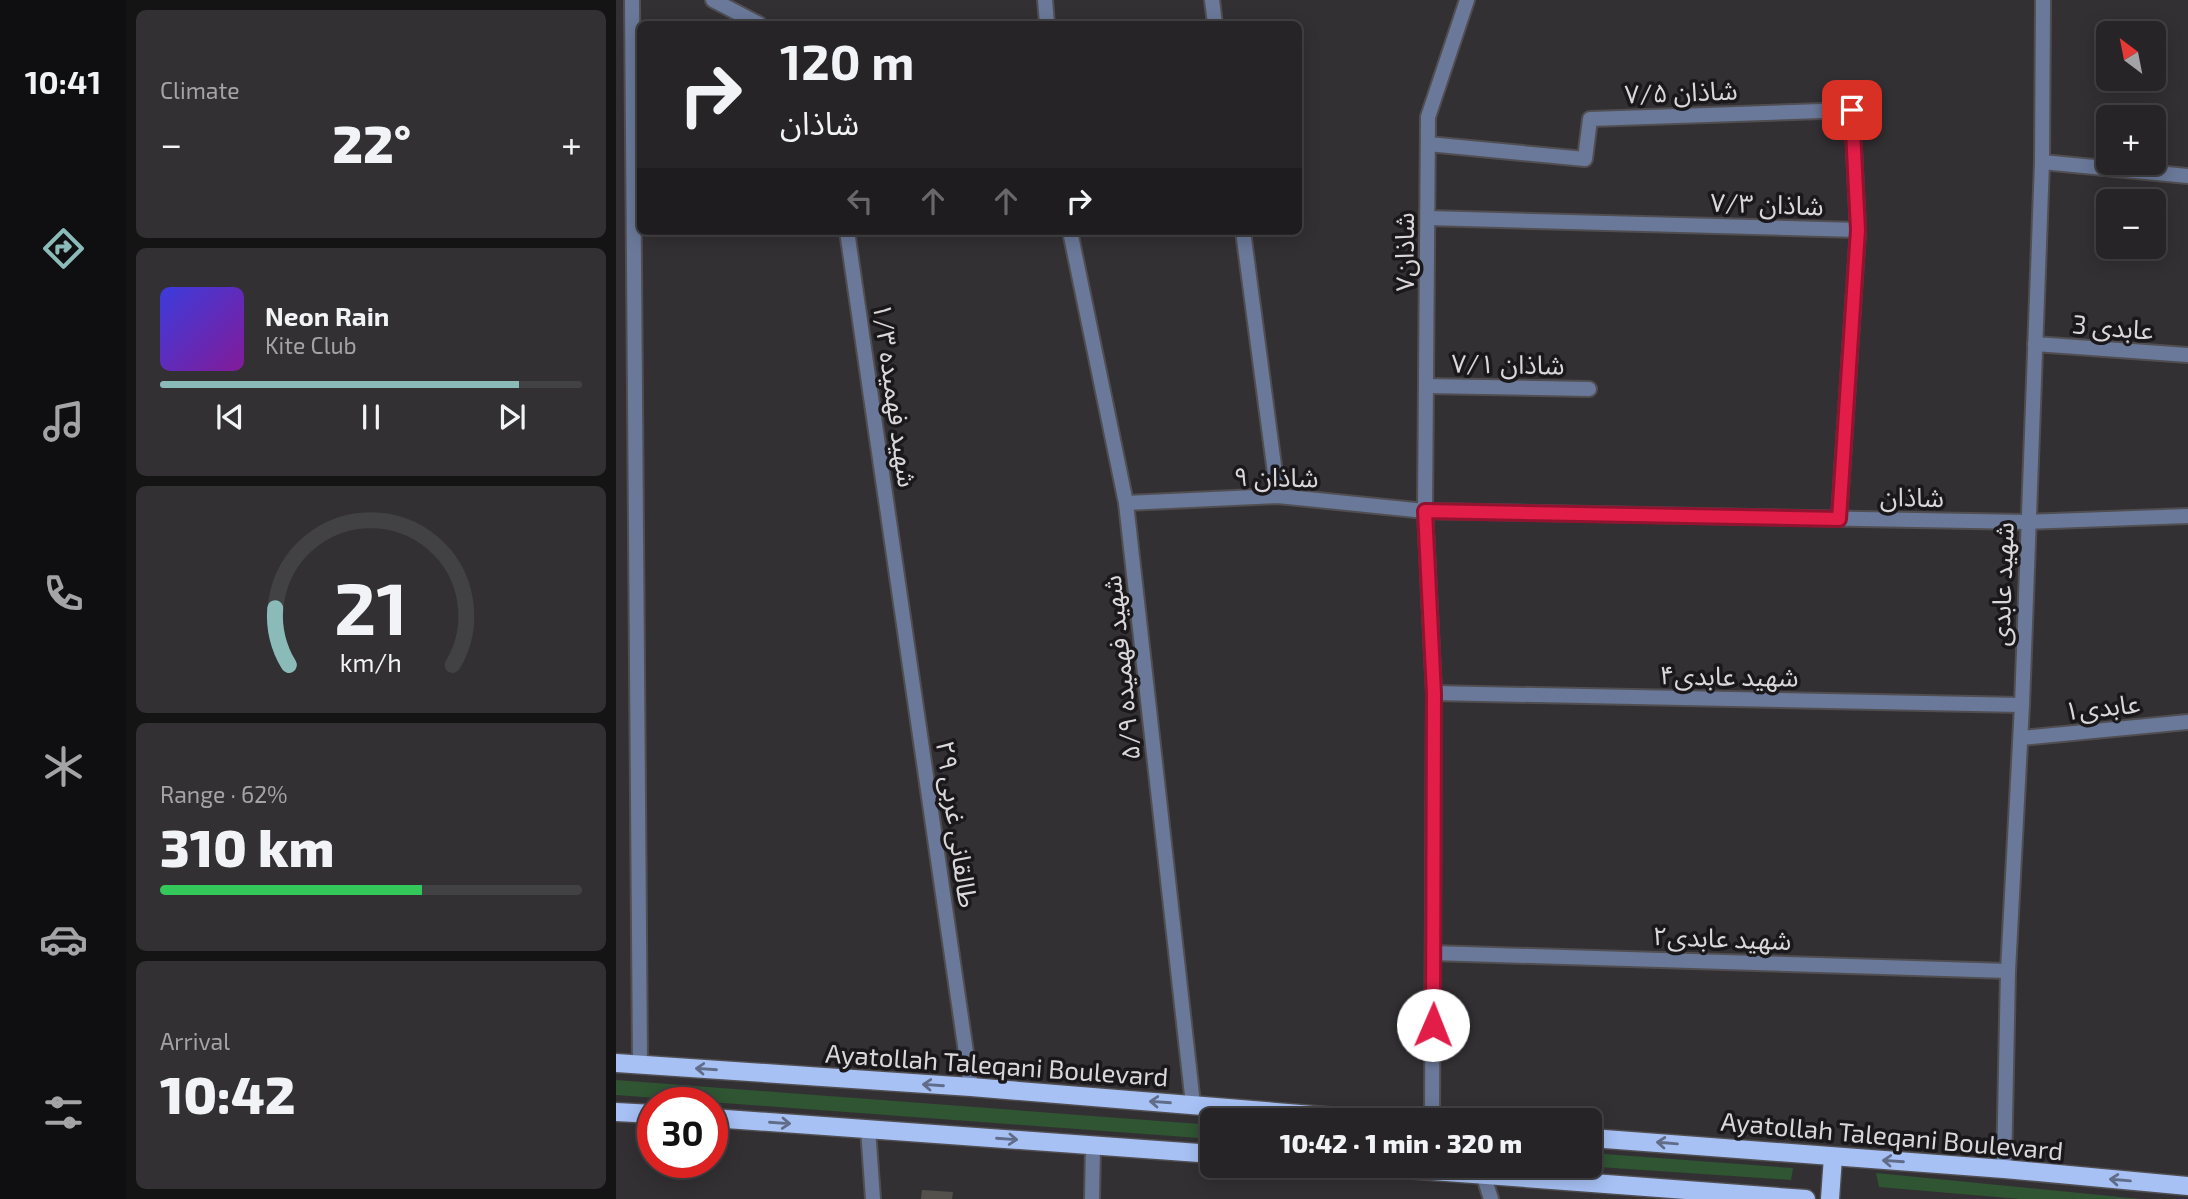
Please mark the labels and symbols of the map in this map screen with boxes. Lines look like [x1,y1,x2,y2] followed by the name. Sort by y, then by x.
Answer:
[2096,21,2166,91] north arrow
[1624,74,1738,109] street label: شاذان ۷/۵
[1822,80,1882,140] pin
[1710,186,1824,221] street label: شاذان ۷/۳
[1388,212,1420,292] street label: شاذان۷
[867,301,924,489] street label: شهید فهمیده ۱/۳
[2071,307,2155,346] street label: عابدی 3
[1451,347,1565,380] street label: شاذان ۷/۱
[1233,460,1319,493] street label: شاذان ۹
[1880,480,1944,513] street label: شاذان
[1983,521,2020,647] street label: شهید عابدی
[1095,574,1146,762] street label: شهید فهمیده ۵/۹
[1659,658,1799,693] street label: شهید عابدی۴
[2063,687,2142,726] street label: عابدی۱
[930,738,985,910] street label: طالقانی غربی ۲۹
[1652,919,1792,956] street label: شهید عابدی۲
[1396,988,1470,1062] position arrow
[825,1037,1169,1091] street label: Ayatollah Taleqani Boulevard
[695,1063,718,1076] one-way arrow
[922,1078,945,1091] one-way arrow
[637,1087,728,1178] speed limit sign: 30
[1149,1095,1172,1108] one-way arrow
[1719,1105,2065,1165] street label: Ayatollah Taleqani Boulevard
[769,1117,791,1130] one-way arrow
[996,1133,1018,1146] one-way arrow
[1655,1137,1678,1150] one-way arrow
[1883,1154,1905,1167] one-way arrow
[2109,1173,2132,1186] one-way arrow

